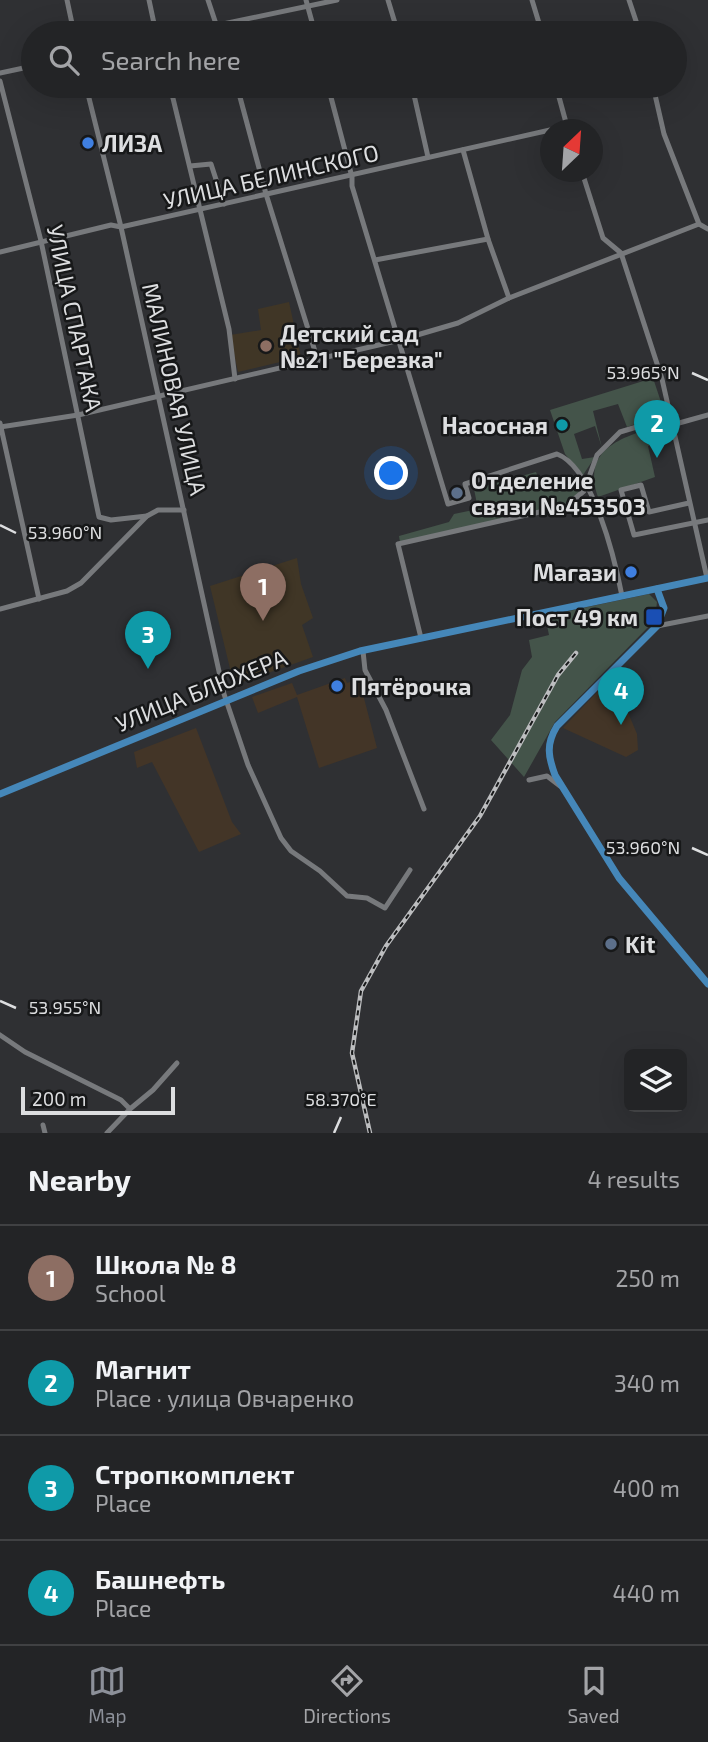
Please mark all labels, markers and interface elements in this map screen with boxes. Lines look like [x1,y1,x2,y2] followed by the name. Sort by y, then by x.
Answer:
[21,21,687,98] search box
[45,41,83,79] icon: search
[101,44,241,75] text: Search here
[540,119,603,182] north arrow
[102,129,162,157] place label: ЛИЗА
[80,135,96,151] marker: ЛИЗА
[161,138,381,214] street label: УЛИЦА БЕЛИНСКОГО
[42,222,109,415] street label: УЛИЦА СПАРТАКА
[137,280,213,498] street label: МАЛИНОВАЯ УЛИЦА
[280,319,443,373] place label: Детский сад №21 "Березка"
[258,338,274,354] marker: Детский сад №21 "Березка"
[606,361,680,383] text: 53.965°N
[634,400,680,458] pin: 2
[442,411,548,439] place label: Насосная
[554,417,570,433] marker: Насосная
[374,456,408,490] your location
[471,466,646,520] place label: Отделение связи №453503
[449,485,465,501] marker: Отделение связи №453503
[28,521,102,543] text: 53.960°N
[533,558,617,586] place label: Магази
[240,563,286,621] pin: 1
[623,564,639,580] marker: Магази
[516,603,638,631] place label: Пост 49 км
[644,607,664,627] marker: Пост 49 км
[125,611,171,669] pin: 3
[111,643,292,737] street label: УЛИЦА БЛЮХЕРА
[598,667,644,725] pin: 4
[351,672,471,700] place label: Пятёрочка
[329,678,345,694] marker: Пятёрочка
[606,836,680,858] text: 53.960°N
[625,930,655,958] place label: Kit
[603,936,619,952] marker: Kit
[29,996,101,1018] text: 53.955°N
[624,1049,687,1112] map controls
[624,1049,687,1112] button: layers
[21,1084,175,1116] scale bar
[32,1087,86,1110] text: 200 m
[305,1088,377,1110] text: 58.370°E
[28,1161,131,1197] text: Nearby
[588,1165,680,1193] text: 4 results
[95,1248,237,1279] text: Школа № 8
[46,1264,56,1292] text: 1
[616,1264,680,1292] text: 250 m
[95,1279,165,1307] text: School
[95,1353,191,1384] text: Магнит
[44,1369,58,1397] text: 2
[614,1369,680,1397] text: 340 m
[95,1384,354,1412] text: Place · улица Овчаренко
[95,1458,294,1489] text: Стропкомплект
[44,1474,58,1502] text: 3
[613,1474,680,1502] text: 400 m
[95,1489,151,1517] text: Place
[95,1563,225,1594] text: Башнефть
[44,1579,58,1607] text: 4
[613,1579,680,1607] text: 440 m
[95,1594,151,1622] text: Place
[88,1662,126,1727] tab: Map
[303,1662,391,1727] tab: Directions
[567,1662,620,1727] tab: Saved

